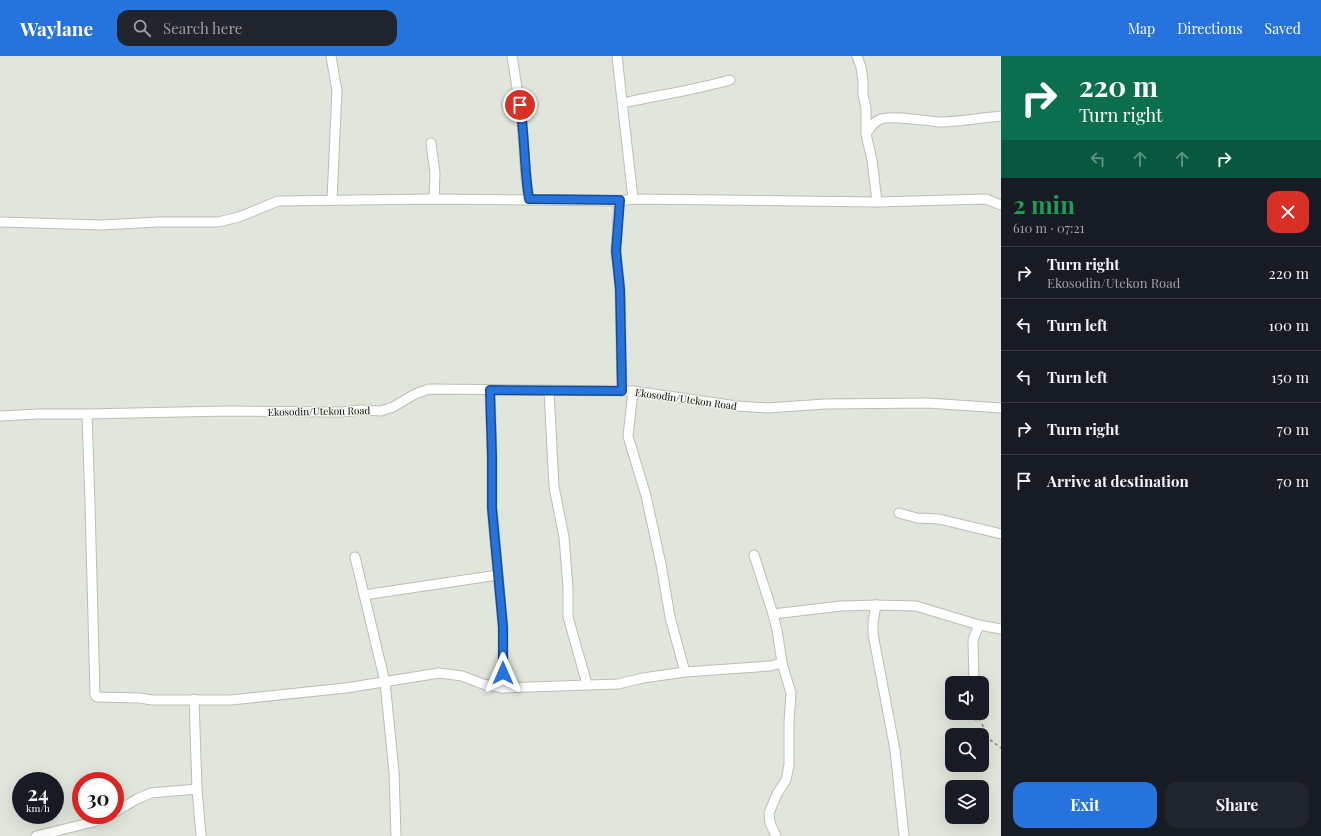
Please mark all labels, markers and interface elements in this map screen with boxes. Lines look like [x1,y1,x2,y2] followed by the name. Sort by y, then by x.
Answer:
[117,10,397,46] search box
[20,15,93,41] text: Waylane
[131,17,153,39] icon: search
[163,18,242,38] text: Search here
[1128,19,1155,38] text: Map
[1177,19,1243,38] text: Directions
[1265,19,1301,38] text: Saved
[1079,67,1158,104] text: 220 m
[1013,72,1065,124] icon: right
[503,88,537,122] pin
[509,94,531,116] icon: arrive
[1079,103,1162,127] text: Turn right
[1087,148,1109,170] icon: left
[1129,148,1151,170] icon: ahead
[1171,148,1193,170] icon: ahead
[1213,148,1235,170] icon: right
[1013,188,1075,220] text: 2 min
[1267,191,1309,233] button: close
[1013,219,1085,236] text: 610 m · 07:21
[1047,254,1120,274] text: Turn right
[1013,262,1035,284] icon: right
[1269,263,1309,283] text: 220 m
[1047,274,1180,291] text: Ekosodin/Utekon Road
[1013,314,1035,336] icon: left
[1047,315,1108,335] text: Turn left
[1268,315,1309,335] text: 100 m
[1013,366,1035,388] icon: left
[1047,367,1108,387] text: Turn left
[1271,367,1309,387] text: 150 m
[634,385,738,413] street label: Ekosodin/Utekon Road
[268,403,371,419] street label: Ekosodin/Utekon Road
[1013,418,1035,440] icon: right
[1047,419,1120,439] text: Turn right
[1277,419,1309,439] text: 70 m
[1013,470,1035,492] icon: arrive
[1047,471,1189,491] text: Arrive at destination
[1277,471,1309,491] text: 70 m
[482,652,524,694] position arrow
[945,676,989,824] map controls
[945,676,989,720] button: sound
[945,728,989,772] button: search
[72,772,124,824] speed limit sign: 30
[27,779,49,806] text: 24
[945,780,989,824] button: layers
[1013,782,1157,828] button: Exit
[1165,782,1309,828] button: Share
[26,801,50,815] text: km/h

